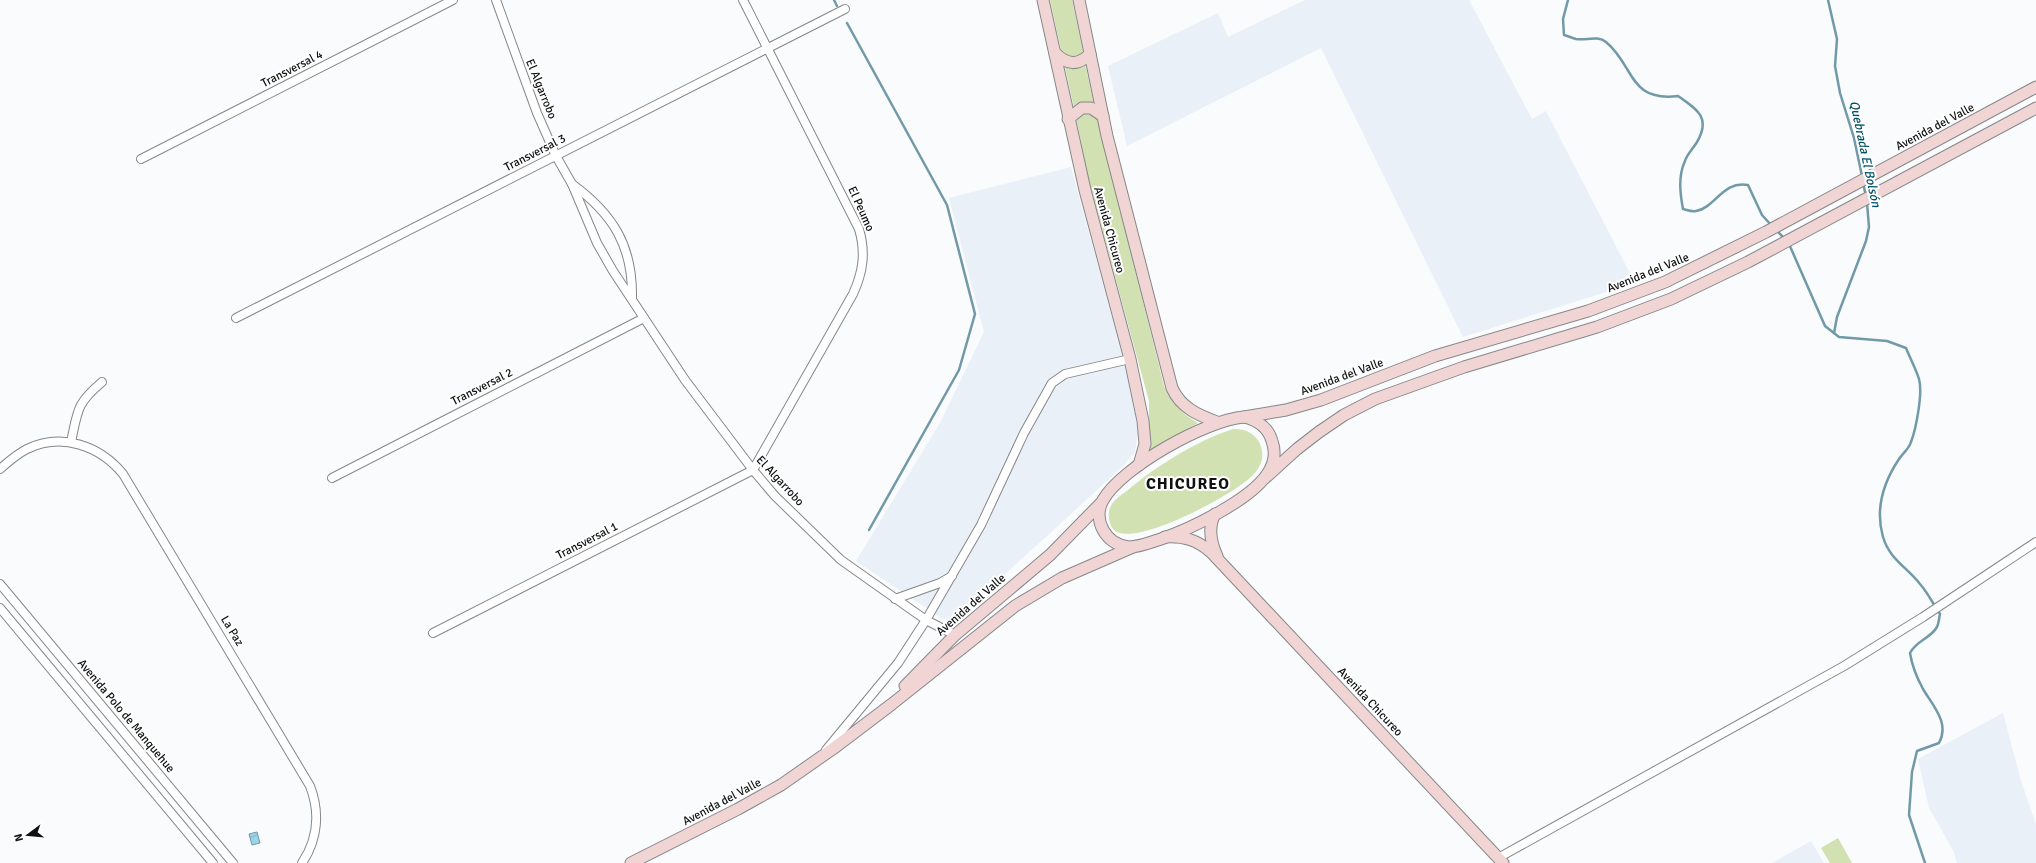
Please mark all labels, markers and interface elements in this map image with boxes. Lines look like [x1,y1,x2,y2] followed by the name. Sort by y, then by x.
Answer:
[259,47,326,91] street label: Transversal 4
[522,57,560,121] street label: El Algarrobo
[1846,99,1884,210] water label: Quebrada El Bolsón
[1893,100,1977,154] street label: Avenida del Valle
[502,131,568,175] street label: Transversal 3
[844,184,878,234] street label: El Peumo
[1090,185,1128,275] street label: Avenida Chicureo
[1605,250,1691,296] street label: Avenida del Valle
[1298,355,1386,399] street label: Avenida del Valle
[449,365,515,409] street label: Transversal 2
[753,453,807,509] street label: El Algarrobo
[1146,474,1230,494] district label: CHICUREO
[554,519,620,563] street label: Transversal 1
[933,571,1009,639] street label: Avenida del Valle
[217,613,247,649] street label: La Paz
[74,656,178,776] street label: Avenida Polo de Manquehue
[1334,664,1406,740] street label: Avenida Chicureo
[680,775,764,829] street label: Avenida del Valle
[8,815,48,855] north arrow
[12,832,26,843] text: N

